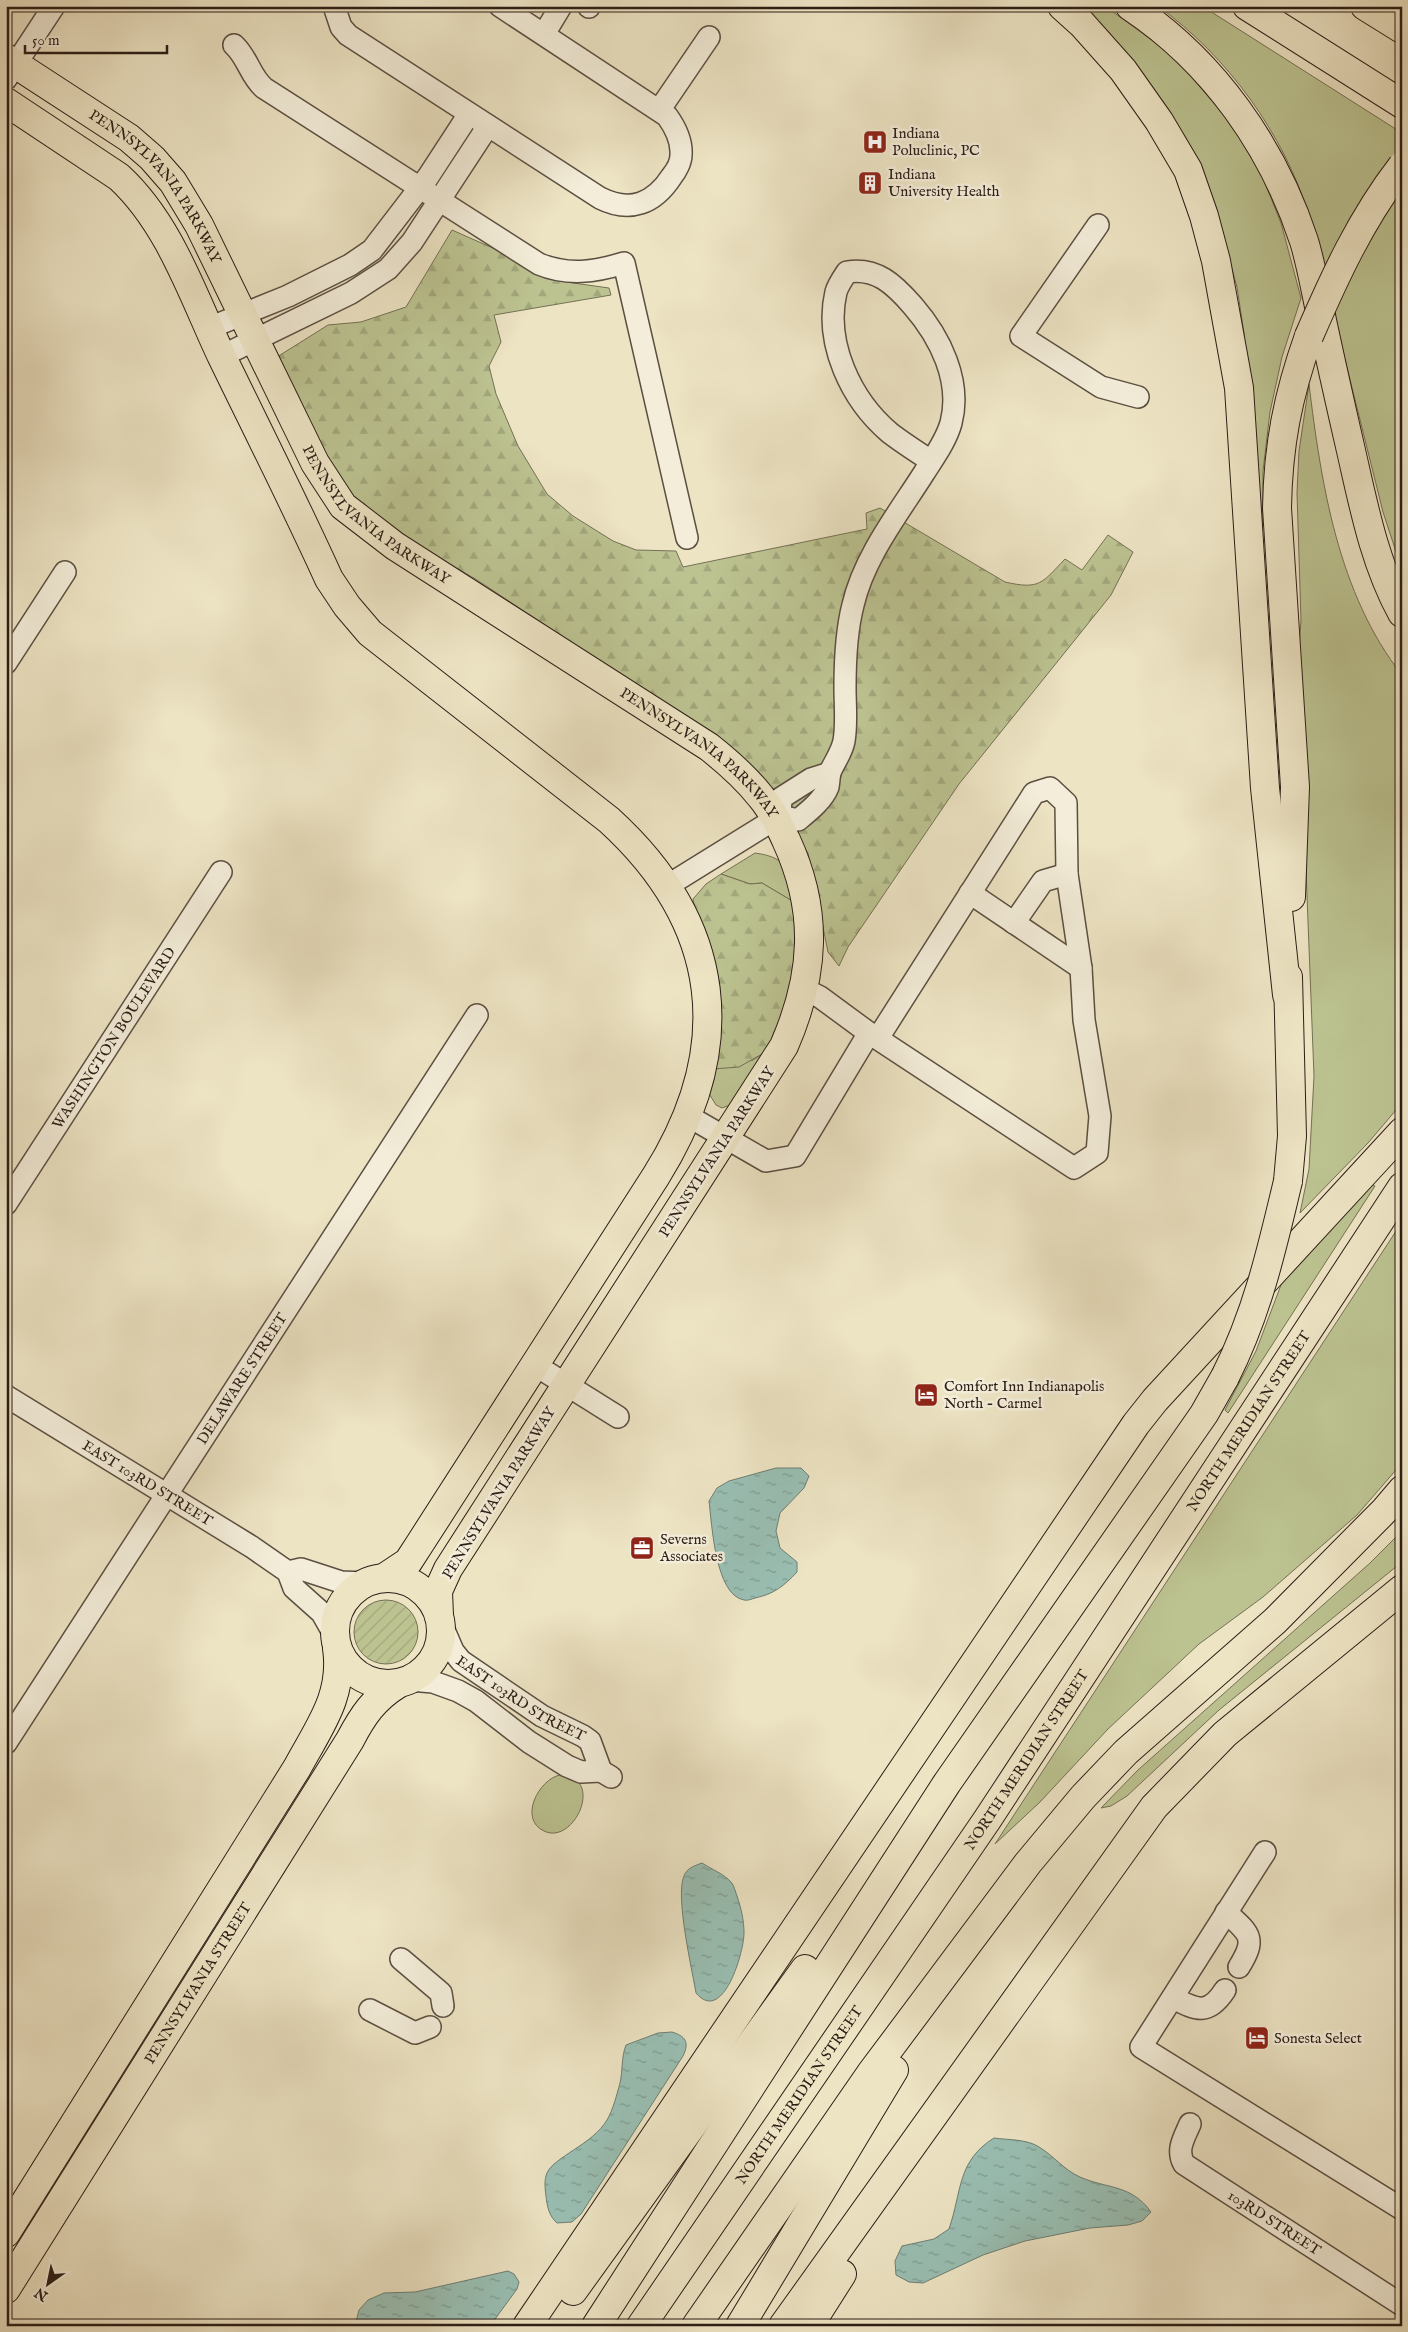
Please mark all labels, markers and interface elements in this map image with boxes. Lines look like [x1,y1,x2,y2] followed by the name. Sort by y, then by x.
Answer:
[25,22,168,54] scale bar
[32,31,60,50] text: 50 m
[86,105,226,267] street label: PENNSYLVANIA PARKWAY
[892,124,980,160] place label: Indiana Poluclinic, PC
[862,129,888,155] hospital icon: Indiana Poluclinic, PC
[888,165,1000,201] place label: Indiana University Health
[857,170,883,196] building icon: Indiana University Health
[298,442,455,589] street label: PENNSYLVANIA PARKWAY
[617,683,783,822] street label: PENNSYLVANIA PARKWAY
[48,943,180,1132] street label: WASHINGTON BOULEVARD
[655,1062,780,1241] street label: PENNSYLVANIA PARKWAY
[192,1309,291,1448] street label: DELAWARE STREET
[1182,1327,1315,1515] street label: NORTH MERIDIAN STREET
[944,1377,1104,1413] place label: Comfort Inn Indianapolis North - Carmel
[913,1382,939,1408] hotel icon: Comfort Inn Indianapolis North - Carmel
[438,1403,560,1583] street label: PENNSYLVANIA PARKWAY
[79,1436,216,1530] street label: EAST 103RD STREET
[659,1530,723,1566] place label: Severns Associates
[629,1535,655,1561] office icon: Severns Associates
[452,1651,589,1745] street label: EAST 103RD STREET
[960,1666,1093,1853] street label: NORTH MERIDIAN STREET
[140,1899,255,2067] street label: PENNSYLVANIA STREET
[731,2002,867,2188] street label: NORTH MERIDIAN STREET
[1244,2025,1270,2051] hotel icon: Sonesta Select
[1274,2029,1362,2048] place label: Sonesta Select
[1224,2185,1325,2260] street label: 103RD STREET
[22,2260,72,2310] north arrow
[31,2283,52,2305] text: N

